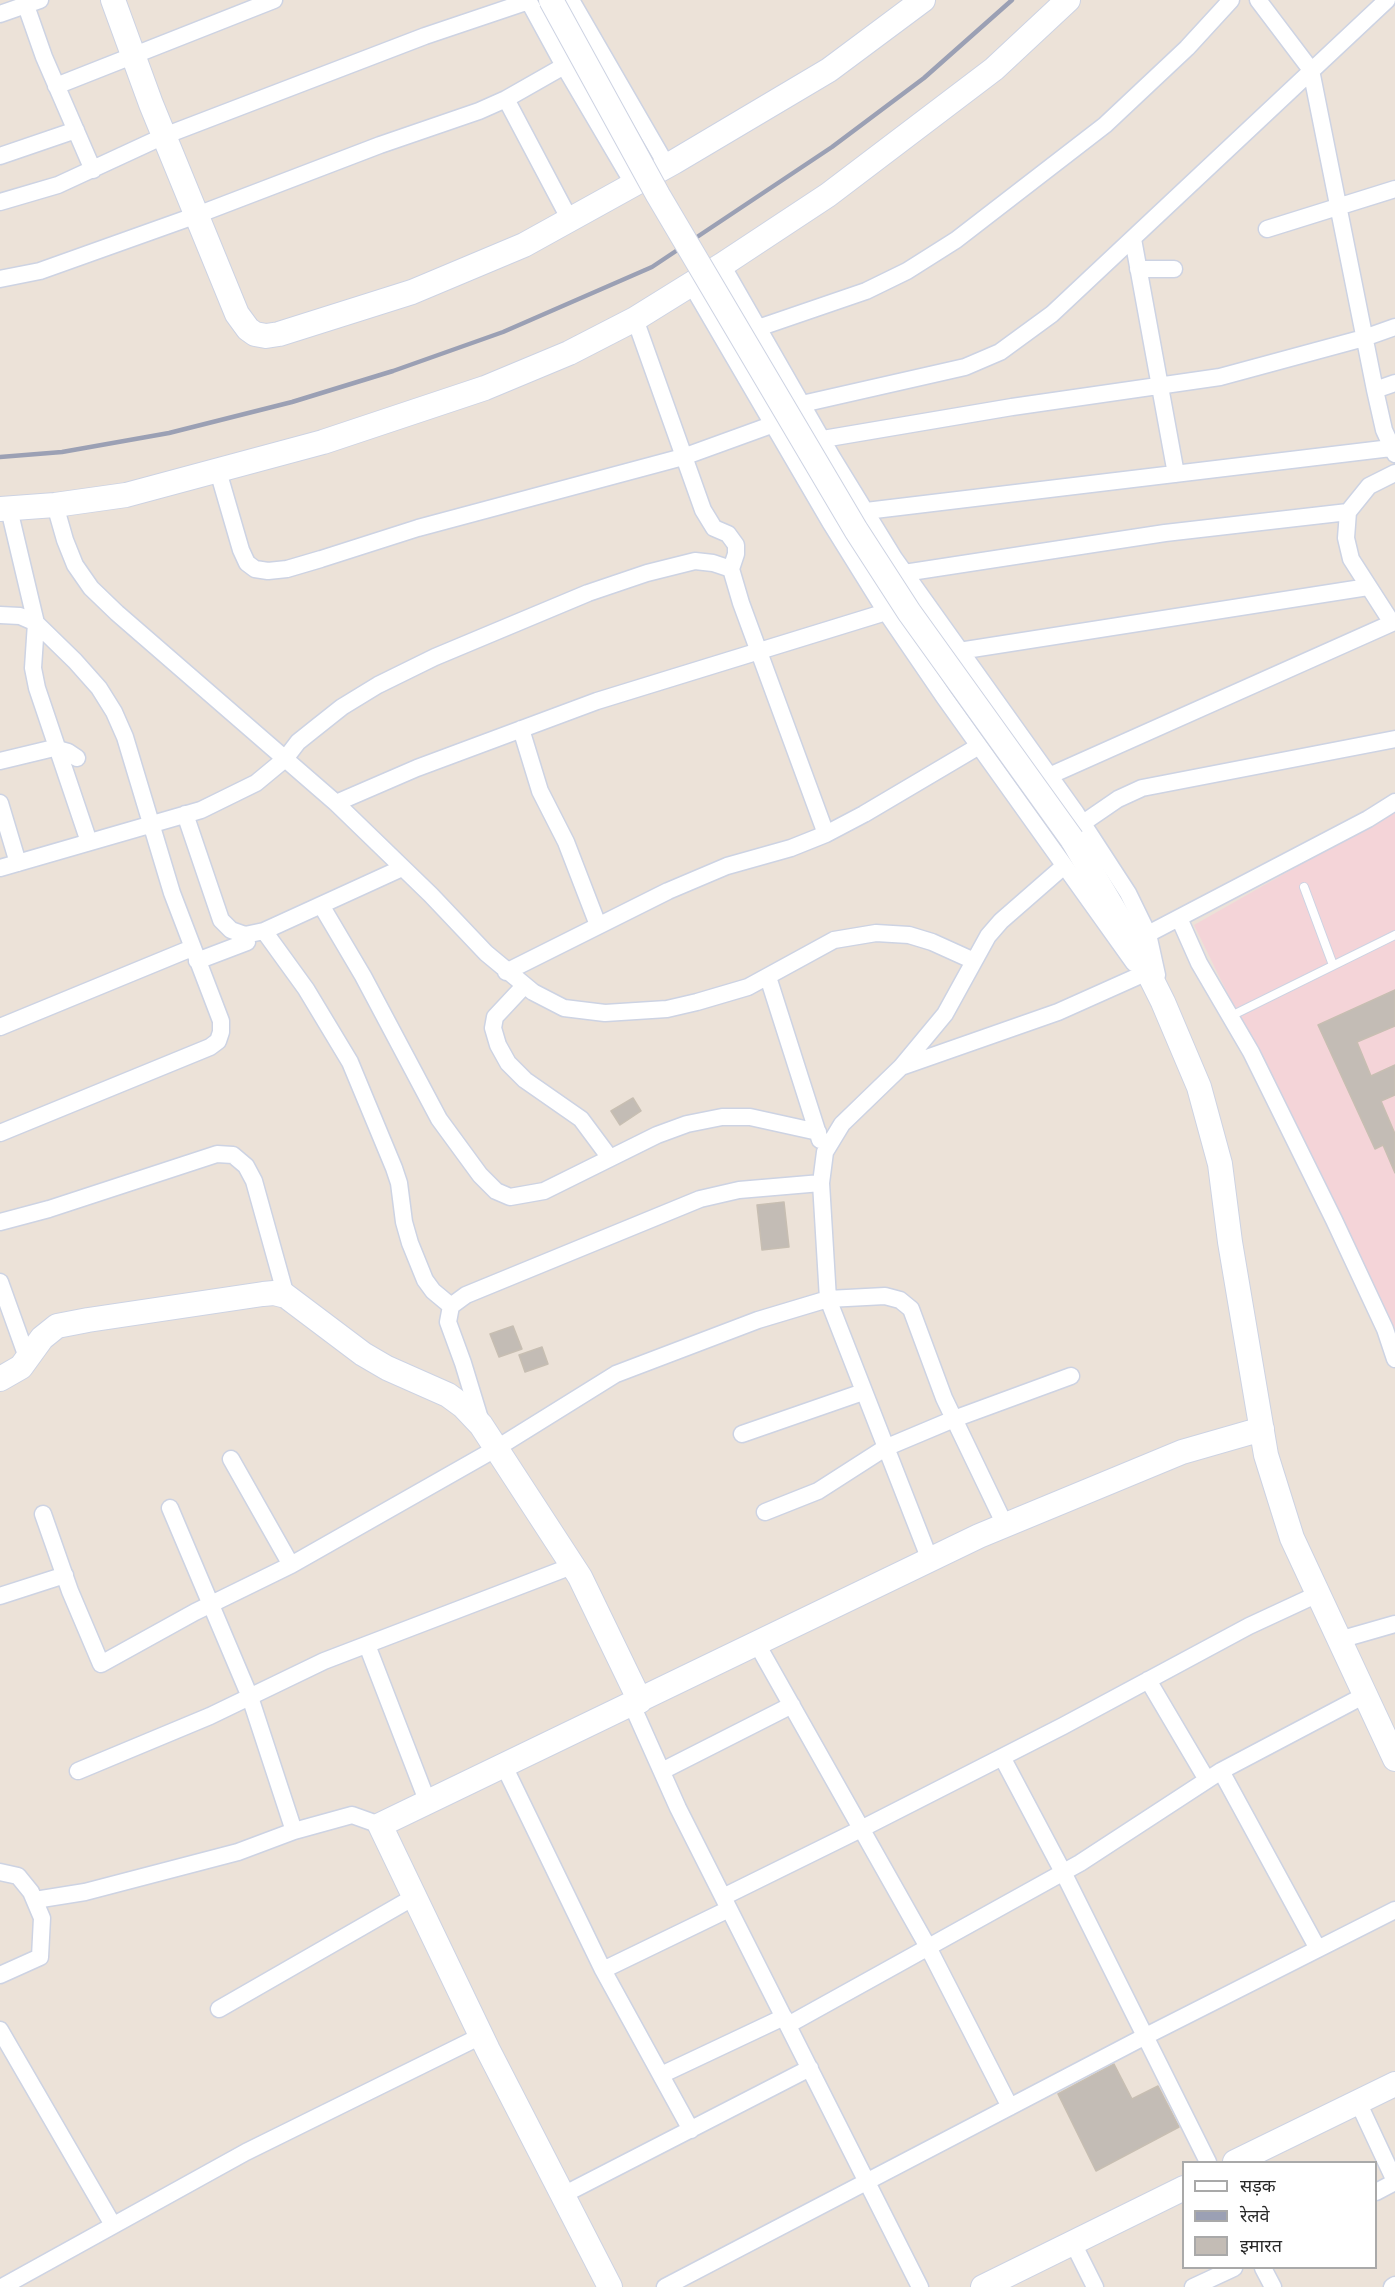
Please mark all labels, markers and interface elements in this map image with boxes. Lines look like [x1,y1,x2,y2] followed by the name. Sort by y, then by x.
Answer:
[1182,2161,1377,2269] legend
[1240,2174,1276,2197] text: सड़क
[1240,2204,1270,2227] text: रेलवे
[1240,2234,1282,2257] text: इमारत

